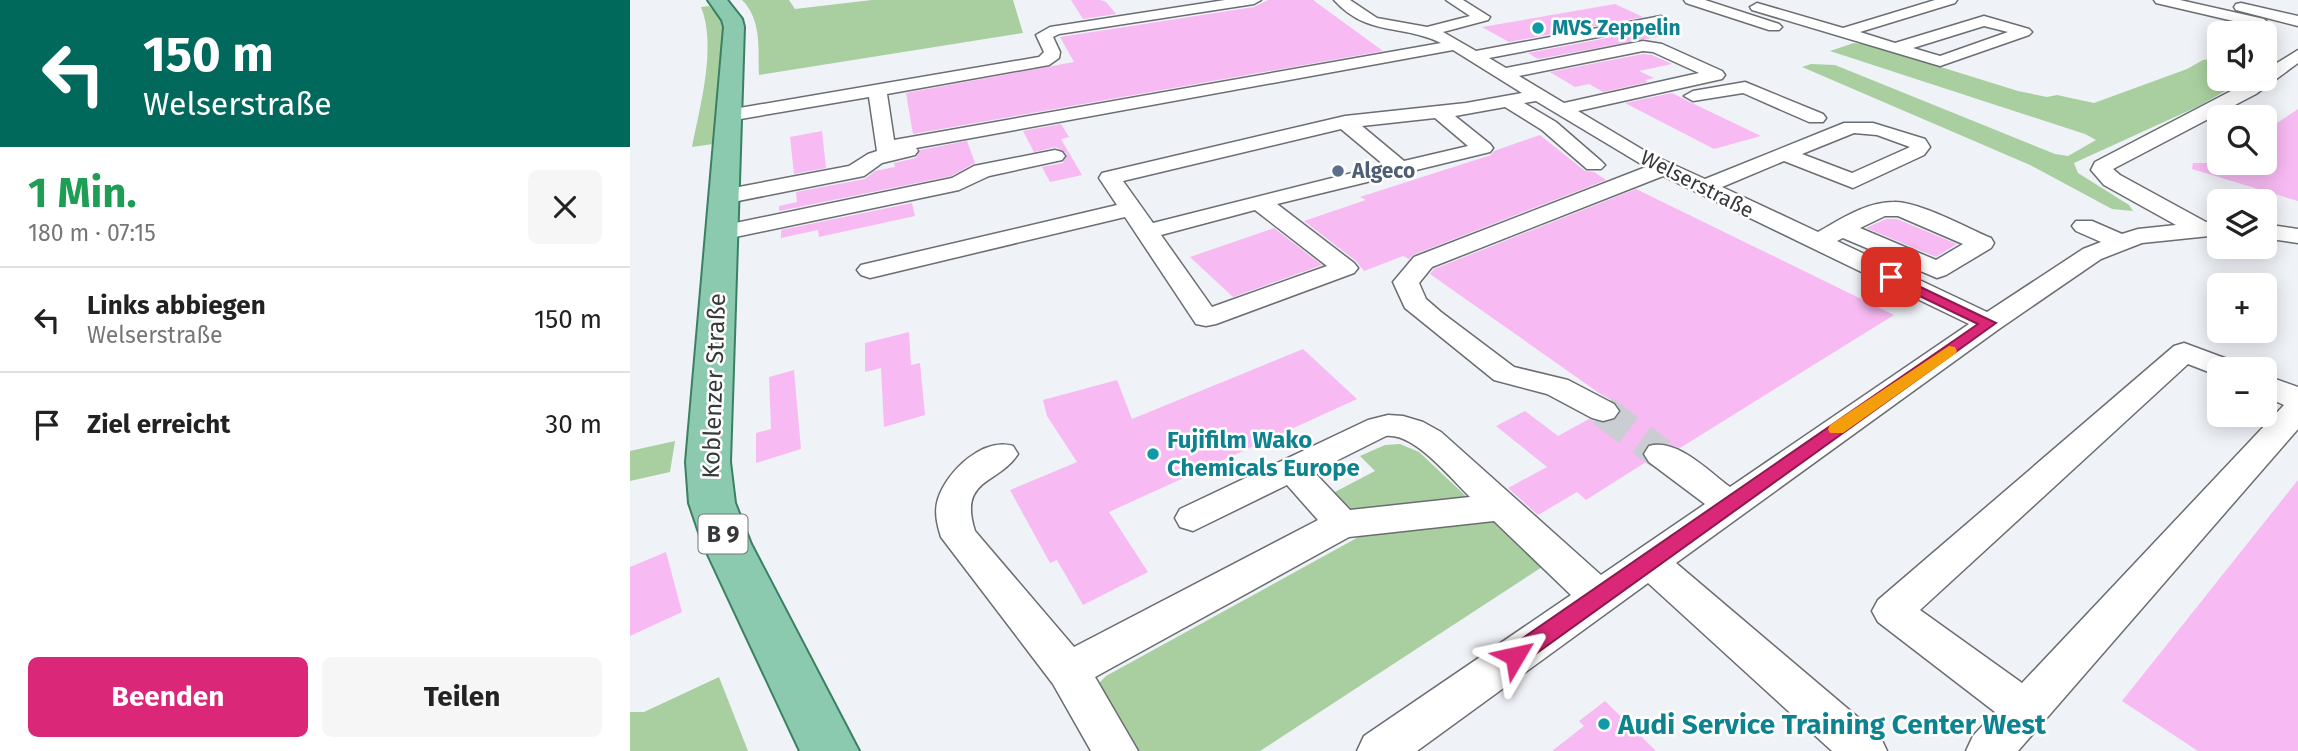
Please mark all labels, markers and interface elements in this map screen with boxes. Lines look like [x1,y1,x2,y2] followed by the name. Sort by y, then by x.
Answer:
[1552,15,1681,41] place label: MVS Zeppelin
[1530,20,1546,36] marker: MVS Zeppelin
[2207,21,2277,427] map controls
[2207,21,2277,91] button: sound
[143,25,274,84] text: 150 m
[28,28,119,119] icon: left
[143,85,332,123] text: Welserstraße
[2207,105,2277,175] button: search
[1636,144,1758,224] street label: Welserstraße
[1351,158,1415,184] place label: Algeco
[1330,163,1346,179] marker: Algeco
[28,168,137,218] text: 1 Min.
[528,170,602,244] button: close
[2207,189,2277,259] button: layers
[28,219,156,247] text: 180 m · 07:15
[1861,247,1921,307] pin
[1872,258,1910,296] icon: arrive
[2207,273,2277,343] button: +
[87,290,266,321] text: Links abbiegen
[697,293,731,479] street label: Koblenzer Straße
[28,301,66,339] icon: left
[534,304,602,335] text: 150 m
[87,321,223,349] text: Welserstraße
[2207,357,2277,427] button: −
[28,406,66,444] icon: arrive
[87,409,230,440] text: Ziel erreicht
[545,409,602,440] text: 30 m
[1167,426,1360,482] place label: Fujifilm Wako Chemicals Europe
[1145,446,1161,462] marker: Fujifilm Wako Chemicals Europe
[698,514,748,554] road number: B 9
[1478,619,1552,693] position arrow
[28,657,308,737] button: Beenden
[322,657,602,737] button: Teilen
[1617,708,2047,741] place label: Audi Service Training Center West
[1596,716,1612,732] marker: Audi Service Training Center West

